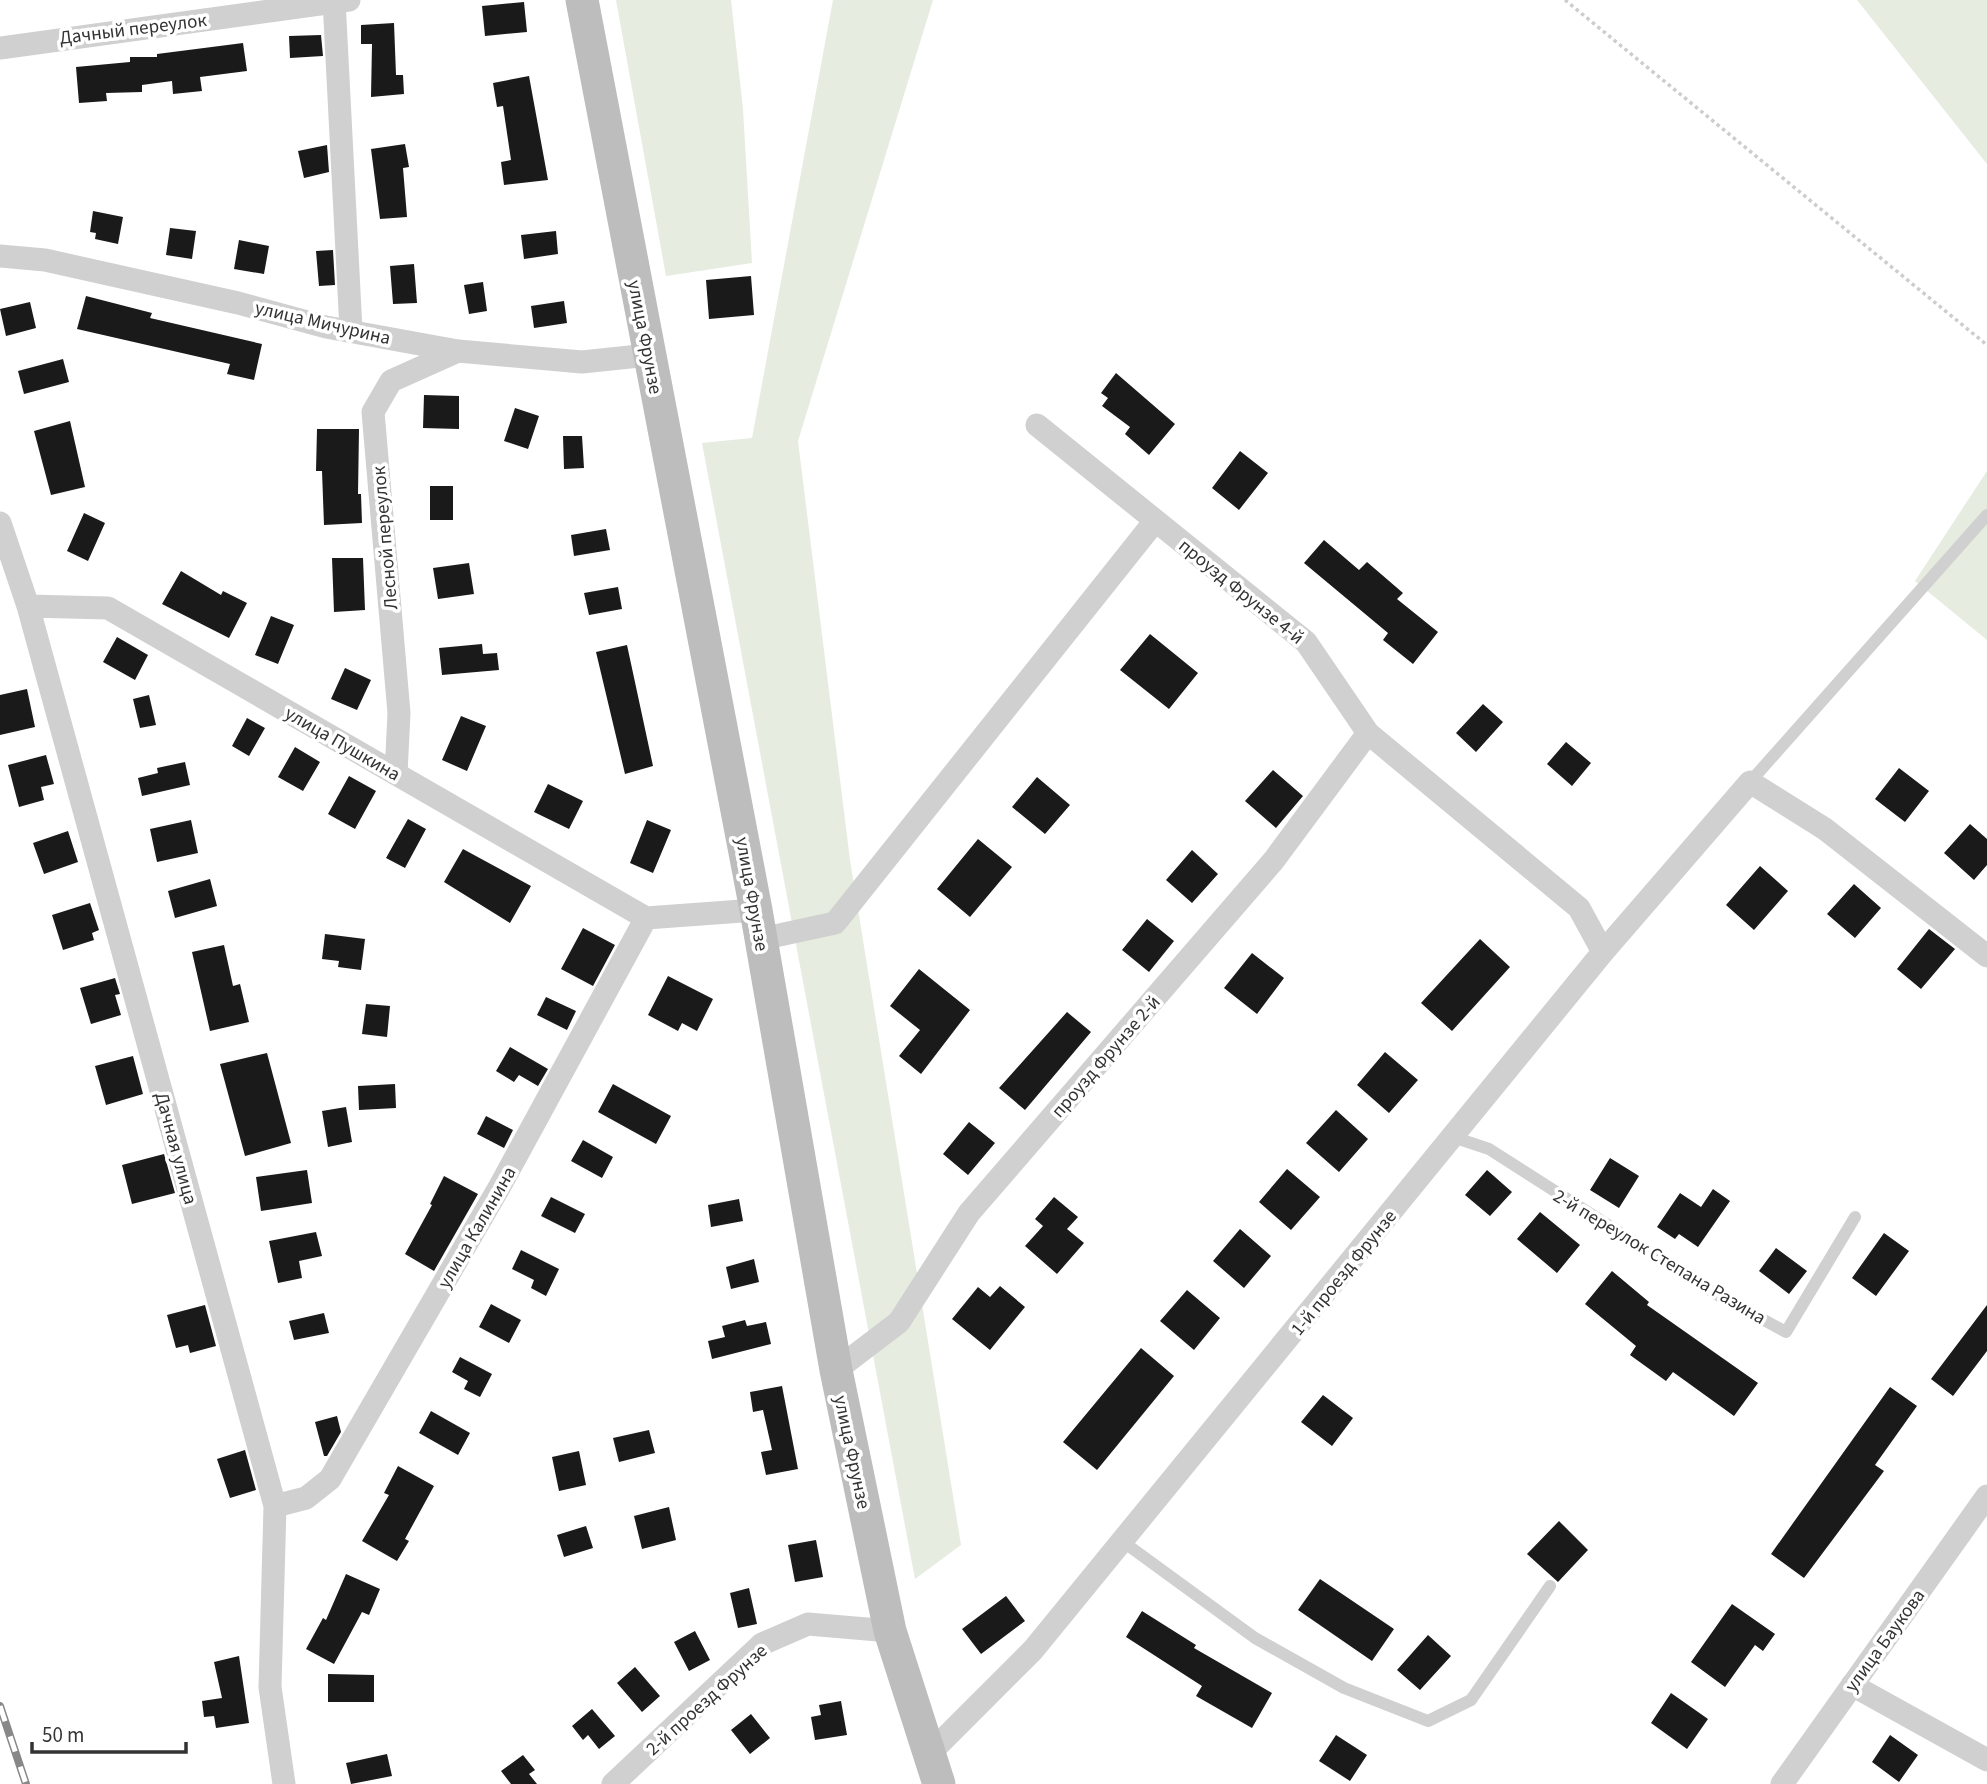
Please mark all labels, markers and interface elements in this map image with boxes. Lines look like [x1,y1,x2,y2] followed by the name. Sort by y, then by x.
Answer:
[58,7,209,52] street label: Дачный переулок
[620,278,669,397] street label: улица Фрунзе
[252,295,393,352] street label: улица Мичурина
[366,464,405,611] street label: Лесной переулок
[1173,533,1310,651] street label: проузд Фрунзе 4-й
[279,700,405,788] street label: улица Пушкина
[728,835,775,954] street label: улица Фрунзе
[1045,990,1167,1124] street label: проузд Фрунзе 2-й
[148,1089,204,1208] street label: Дачная улица
[431,1162,523,1294] street label: улица Калинина
[1548,1183,1771,1332] street label: 2-й переулок Степана Разина
[1285,1204,1404,1342] street label: 1-й проезд Фрунзе
[826,1393,877,1512] street label: улица Фрунзе
[1839,1584,1932,1698] street label: улица Баукова
[640,1638,774,1762] street label: 2-й проезд Фрунзе
[32,1710,186,1754] scale bar
[42,1720,84,1750] text: 50 m

